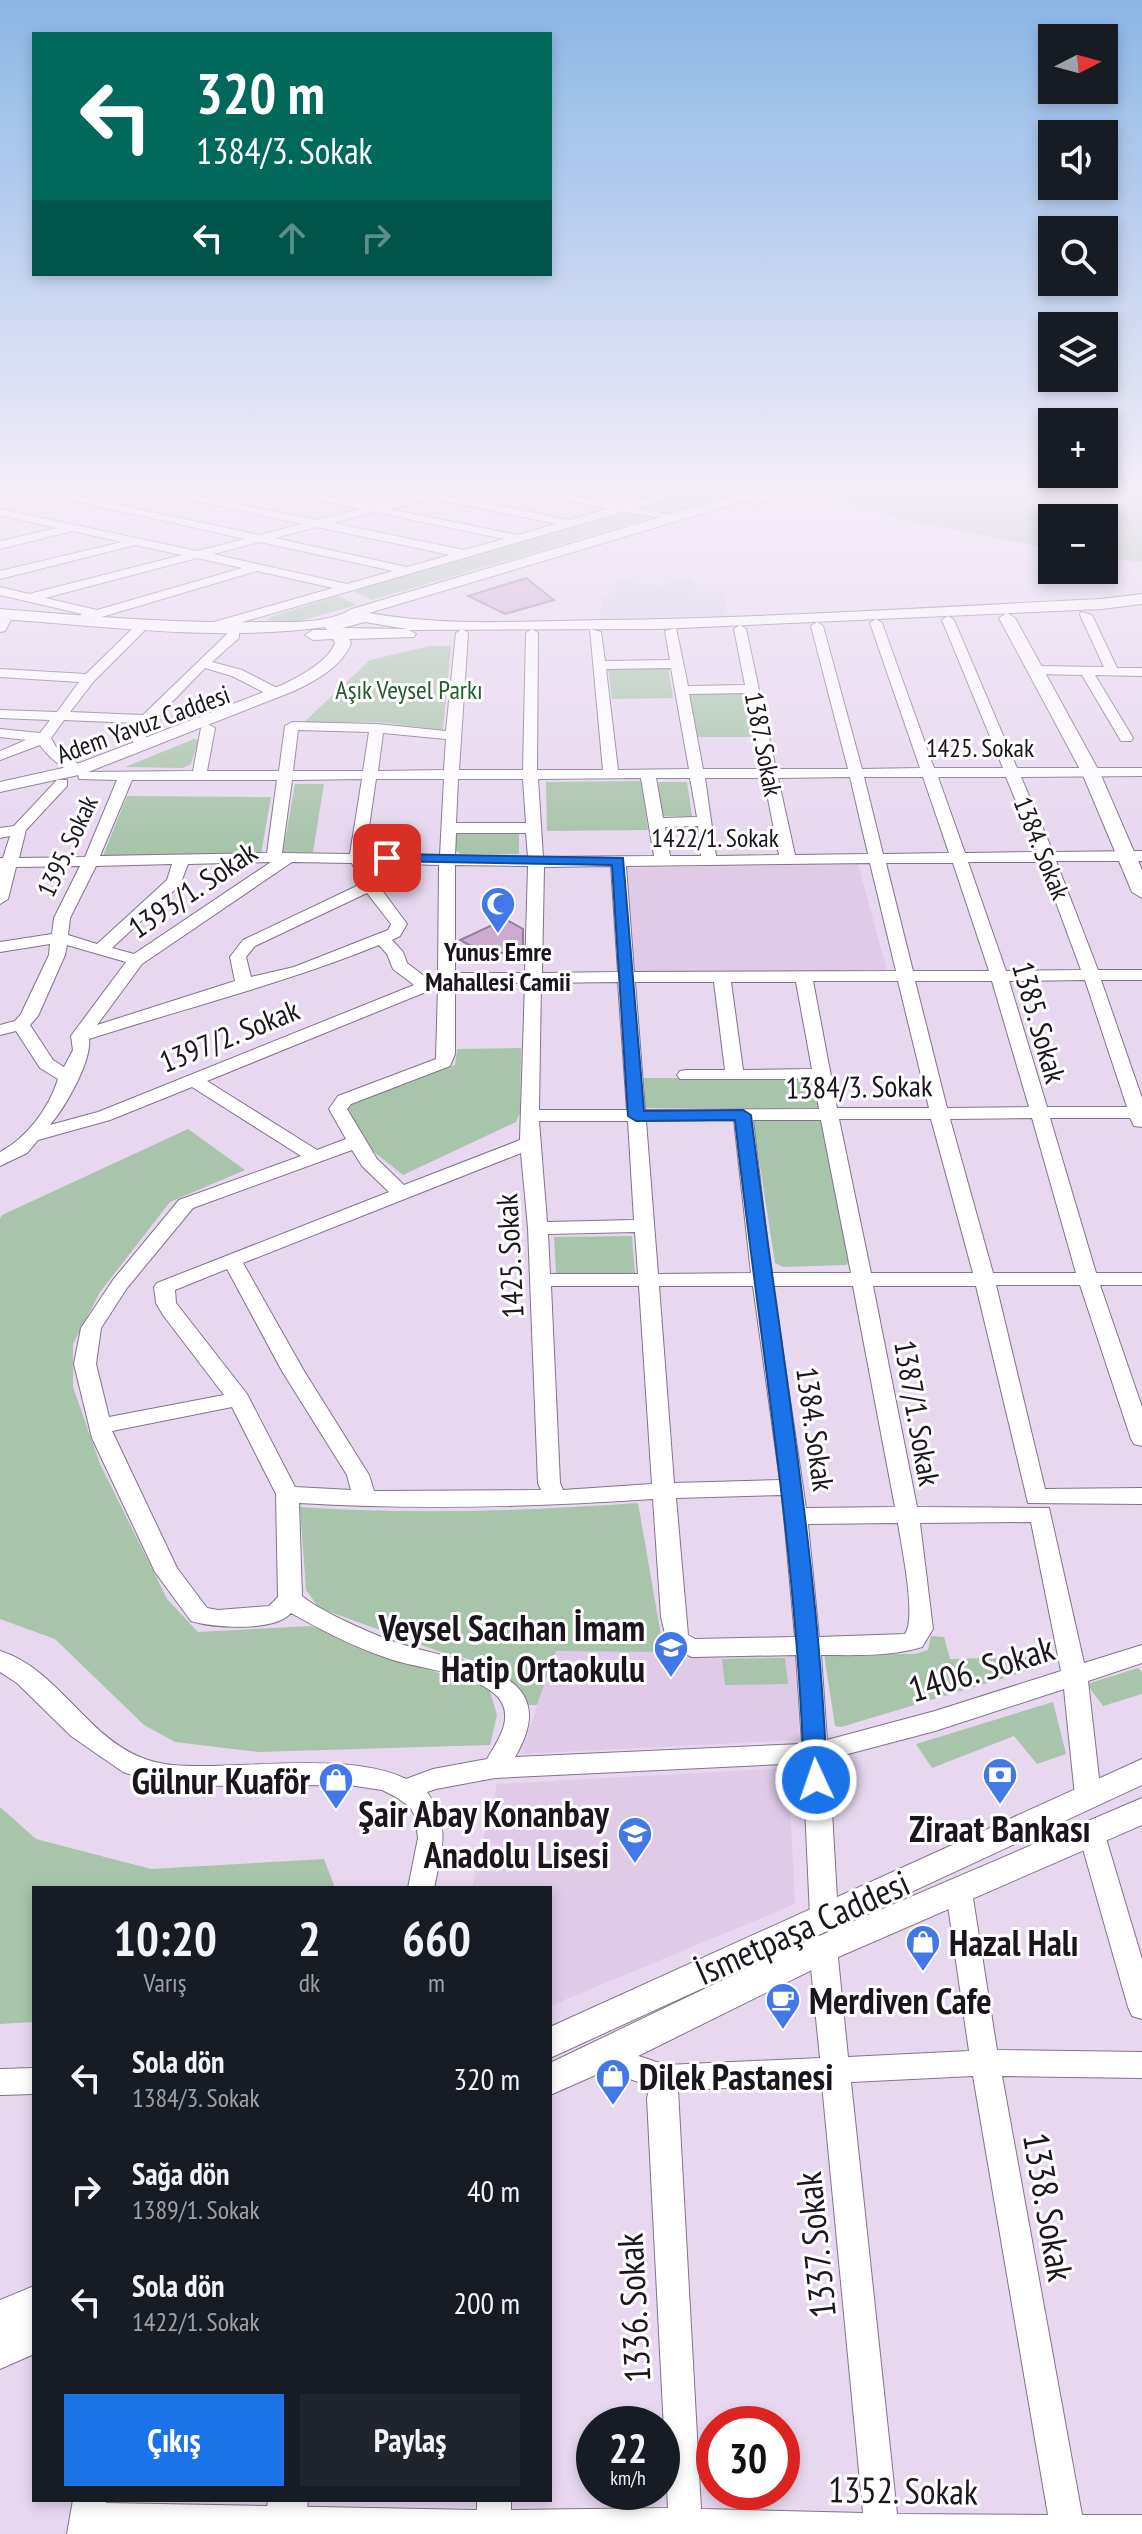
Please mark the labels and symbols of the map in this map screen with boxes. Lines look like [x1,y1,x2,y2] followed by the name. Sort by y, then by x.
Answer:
[1038,24,1118,104] north arrow
[335,673,483,706] park label: Aşık Veysel Parkı
[52,677,234,771] street label: Adem Yavuz Caddesi
[738,689,790,799] street label: 1387. Sokak
[926,731,1034,764] street label: 1425. Sokak
[29,790,105,902] street label: 1395. Sokak
[1006,792,1078,904] street label: 1384. Sokak
[651,821,779,854] street label: 1422/1. Sokak
[353,824,421,892] pin
[120,831,264,946] street label: 1393/1. Sokak
[479,885,517,935] mosque icon: Yunus Emre Mahallesi Camii
[425,935,571,998] place label: Yunus Emre Mahallesi Camii
[1004,957,1076,1088] street label: 1385. Sokak
[153,989,305,1081] street label: 1397/2. Sokak
[785,1065,933,1107] street label: 1384/3. Sokak
[486,1192,532,1319] street label: 1425. Sokak
[886,1337,950,1489] street label: 1387/1. Sokak
[788,1364,844,1494] street label: 1384. Sokak
[377,1604,645,1692] place label: Veysel Sacıhan İmam Hatip Ortaokulu
[903,1624,1060,1712] street label: 1406. Sokak
[652,1629,690,1679] school or university icon: Veysel Sacıhan İmam Hatip Ortaokulu
[774,1738,858,1822] position arrow
[981,1756,1019,1806] bank icon: Ziraat Bankası
[132,1757,310,1804] place label: Gülnur Kuaför
[317,1761,355,1811] shop icon: Gülnur Kuaför
[358,1790,610,1878] place label: Şair Abay Konanbay Anadolu Lisesi
[909,1805,1091,1852] place label: Ziraat Bankası
[616,1815,654,1865] school or university icon: Şair Abay Konanbay Anadolu Lisesi
[688,1859,916,1995] street label: İsmetpaşa Caddesi
[949,1919,1079,1966] place label: Hazal Halı
[904,1923,942,1973] shop icon: Hazal Halı
[809,1977,992,2024] place label: Merdiven Cafe
[764,1981,802,2031] cafe icon: Merdiven Cafe
[639,2053,833,2100] place label: Dilek Pastanesi
[594,2057,632,2107] shop icon: Dilek Pastanesi
[1013,2129,1085,2285] street label: 1338. Sokak
[784,2170,846,2320] street label: 1337. Sokak
[606,2232,660,2384] street label: 1336. Sokak
[696,2406,800,2510] speed limit sign: 30
[828,2465,978,2515] street label: 1352. Sokak

